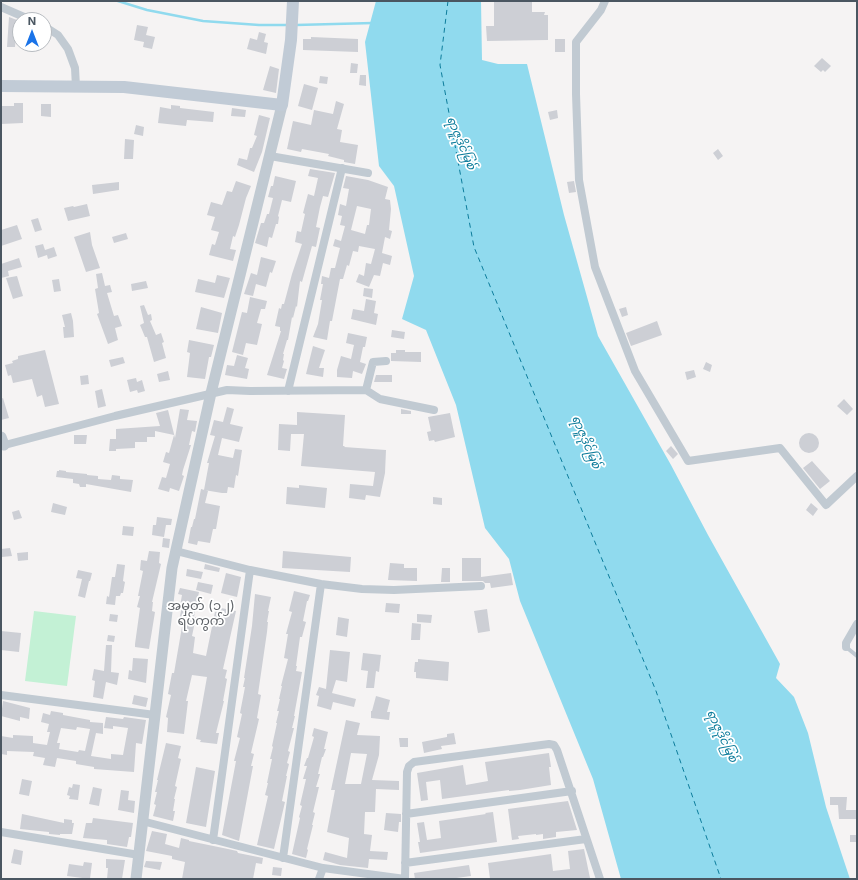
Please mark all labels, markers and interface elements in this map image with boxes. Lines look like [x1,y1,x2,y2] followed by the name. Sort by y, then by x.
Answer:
[12,12,52,52] north arrow
[28,14,36,28] text: N
[443,114,479,172] water label: ရာဇူဒိုင်မြစ်
[568,413,604,471] water label: ရာဇူဒိုင်မြစ်
[167,598,235,629] district label: အမှတ် (၁၂) ရပ်ကွက်
[704,707,740,765] water label: ရာဇူဒိုင်မြစ်

